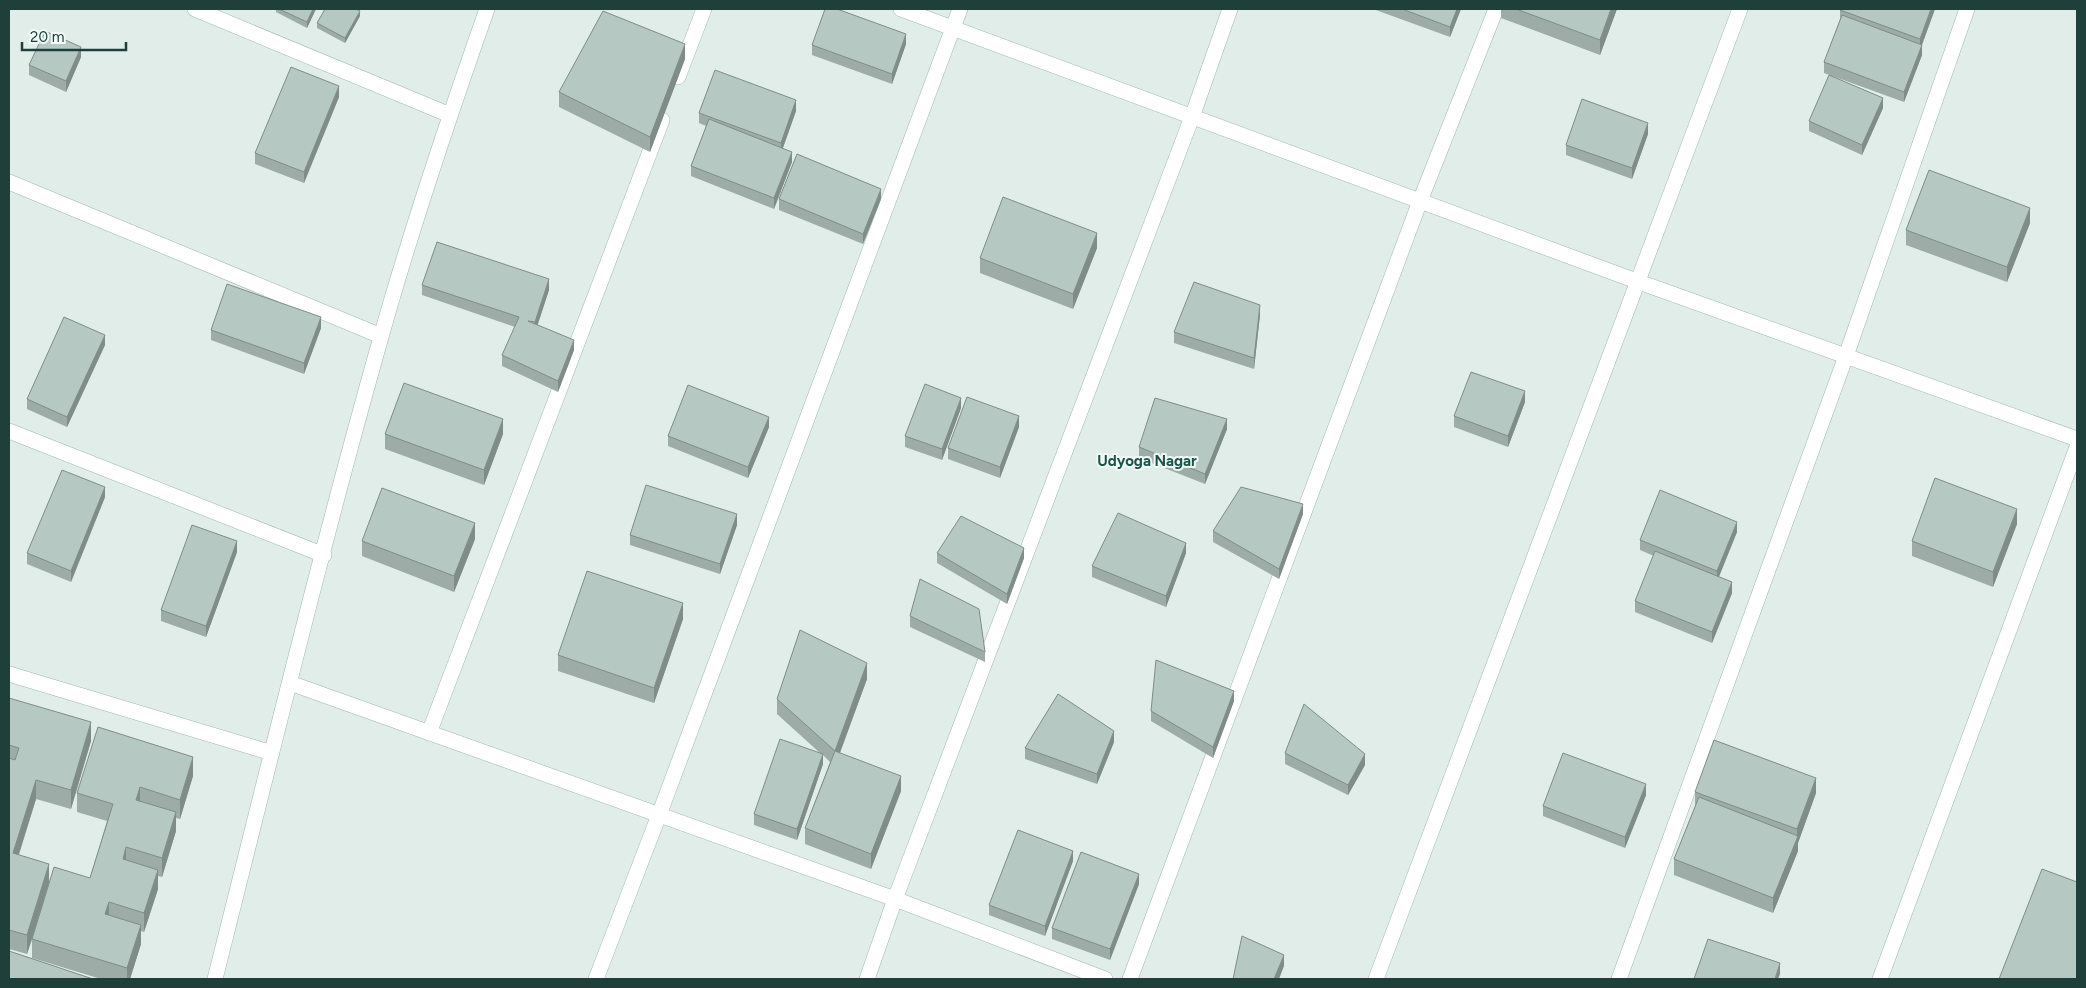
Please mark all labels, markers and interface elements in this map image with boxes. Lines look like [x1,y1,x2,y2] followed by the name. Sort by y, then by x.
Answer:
[22,20,126,52] scale bar
[30,28,64,46] text: 20 m
[1097,452,1197,470] district label: Udyoga Nagar

